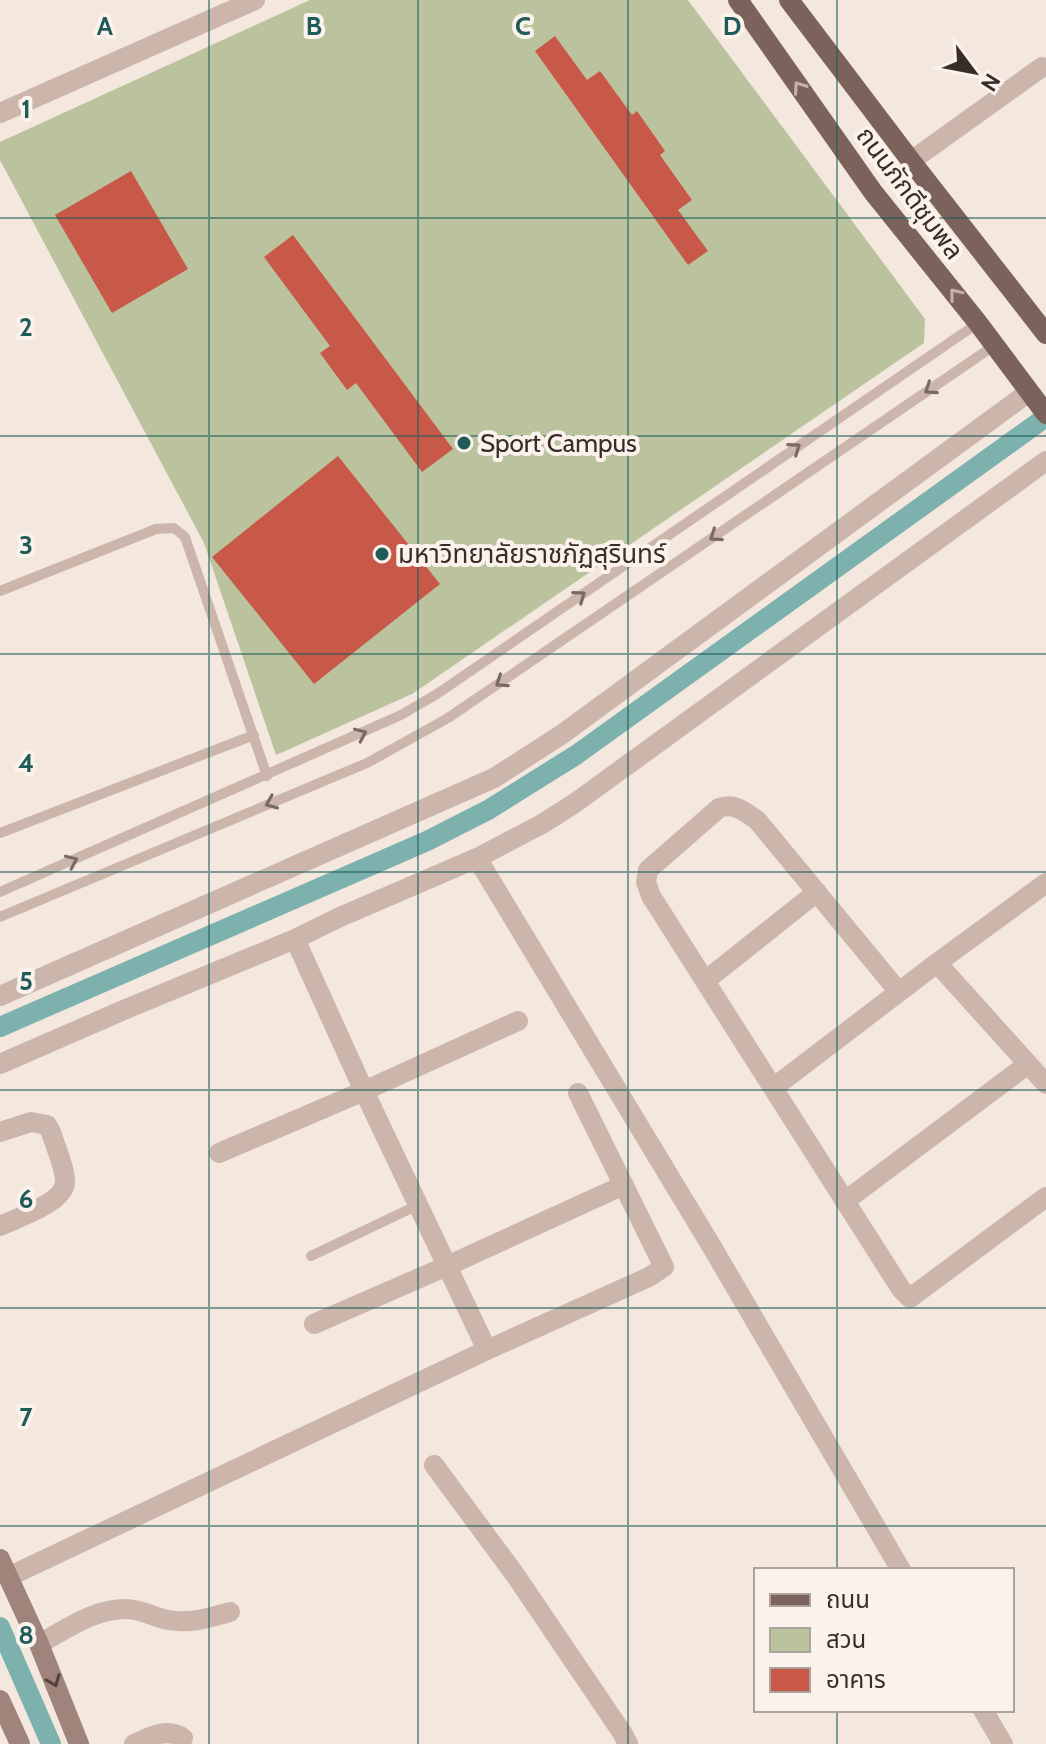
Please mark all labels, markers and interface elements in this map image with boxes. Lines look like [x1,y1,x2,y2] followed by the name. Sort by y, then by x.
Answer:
[97,10,114,42] text: A
[306,10,322,42] text: B
[515,10,531,42] text: C
[723,10,741,42] text: D
[934,32,1014,112] north arrow
[975,69,1006,96] text: N
[794,81,809,95] one-way arrow
[21,93,31,125] text: 1
[850,120,970,266] street label: ถนนภักดีชุมพล
[950,289,965,303] one-way arrow
[19,311,33,343] text: 2
[925,379,939,394] one-way arrow
[480,427,637,459] place label: Sport Campus
[455,434,473,452] marker: Sport Campus
[786,443,800,458] one-way arrow
[710,526,724,541] one-way arrow
[19,529,33,561] text: 3
[398,538,667,570] place label: มหาวิทยาลัยราชภัฏสุรินทร์
[373,545,391,563] marker: มหาวิทยาลัยราชภัฏสุรินทร์
[572,591,586,606] one-way arrow
[495,672,509,687] one-way arrow
[352,727,367,743] one-way arrow
[18,747,34,779] text: 4
[265,793,279,809] one-way arrow
[63,854,78,870] one-way arrow
[19,965,33,997] text: 5
[19,1183,33,1215] text: 6
[19,1401,33,1433] text: 7
[754,1568,1014,1712] legend
[826,1585,870,1614] text: ถนน
[18,1619,34,1651] text: 8
[826,1625,866,1654] text: สวน
[826,1665,886,1694] text: อาคาร
[44,1673,61,1687] one-way arrow

